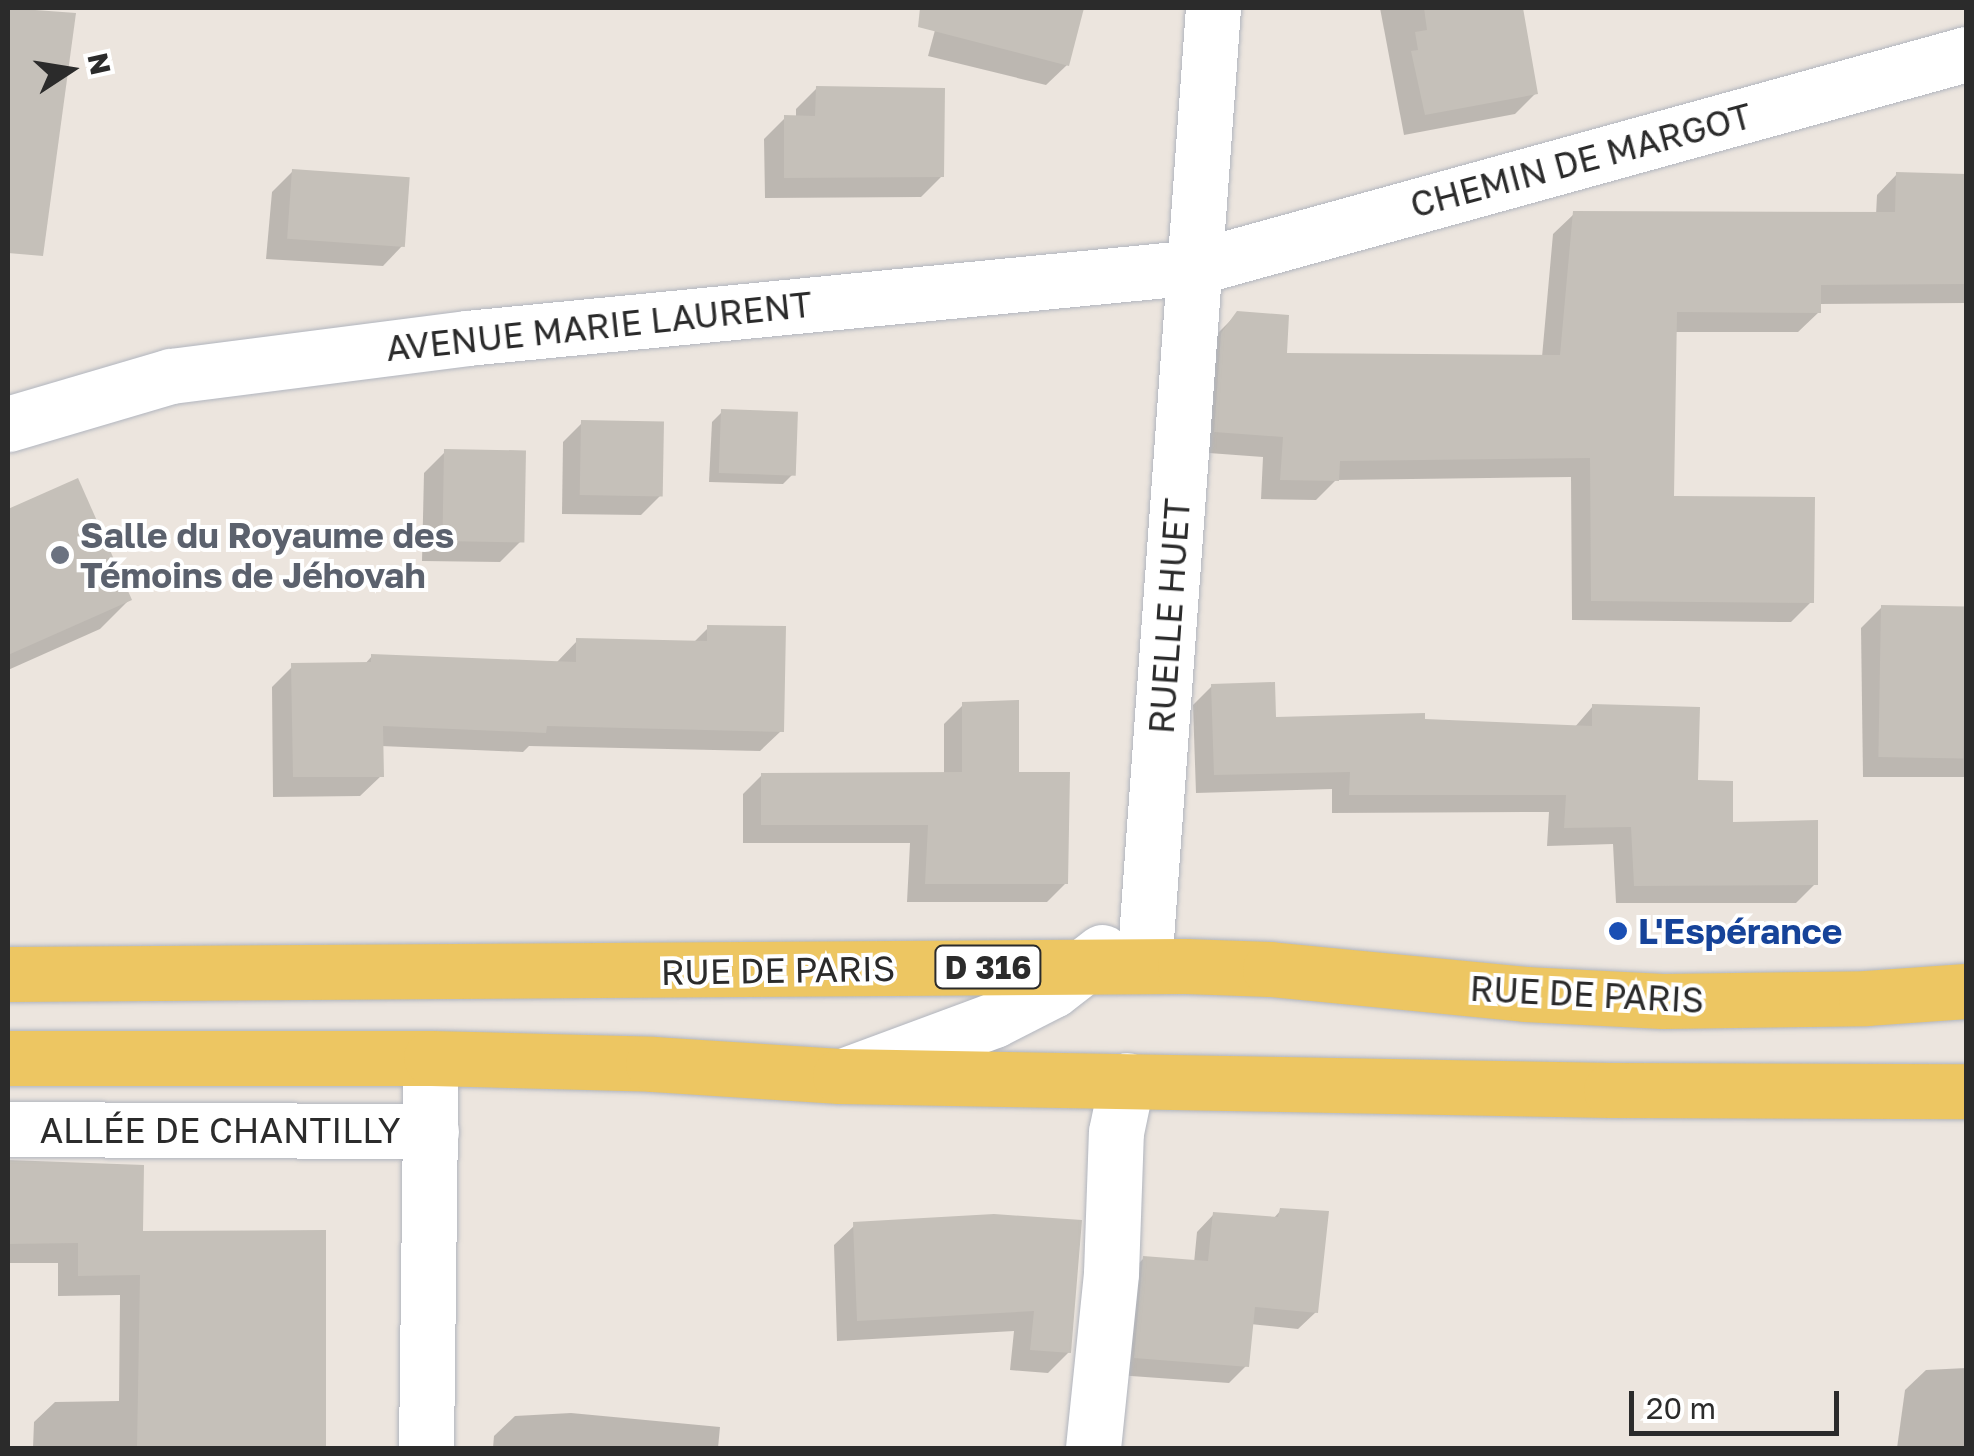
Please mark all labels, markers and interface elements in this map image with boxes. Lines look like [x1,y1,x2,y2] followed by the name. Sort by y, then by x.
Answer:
[20,20,120,120] north arrow
[81,50,118,77] text: N
[1406,94,1756,226] street label: CHEMIN DE MARGOT
[384,283,814,369] street label: AVENUE MARIE LAURENT
[1140,497,1198,735] street label: RUELLE HUET
[80,514,454,596] place label: Salle du Royaume des Témoins de Jéhovah
[49,544,71,566] marker: Salle du Royaume des Témoins de Jéhovah
[1638,910,1842,952] place label: L'Espérance
[1607,920,1629,942] marker: L'Espérance
[933,940,1043,994] road number: D 316
[660,947,896,993] street label: RUE DE PARIS
[1469,967,1705,1021] street label: RUE DE PARIS
[40,1109,400,1151] street label: ALLÉE DE CHANTILLY
[1634,1371,1844,1433] scale bar
[1646,1390,1716,1426] text: 20 m

